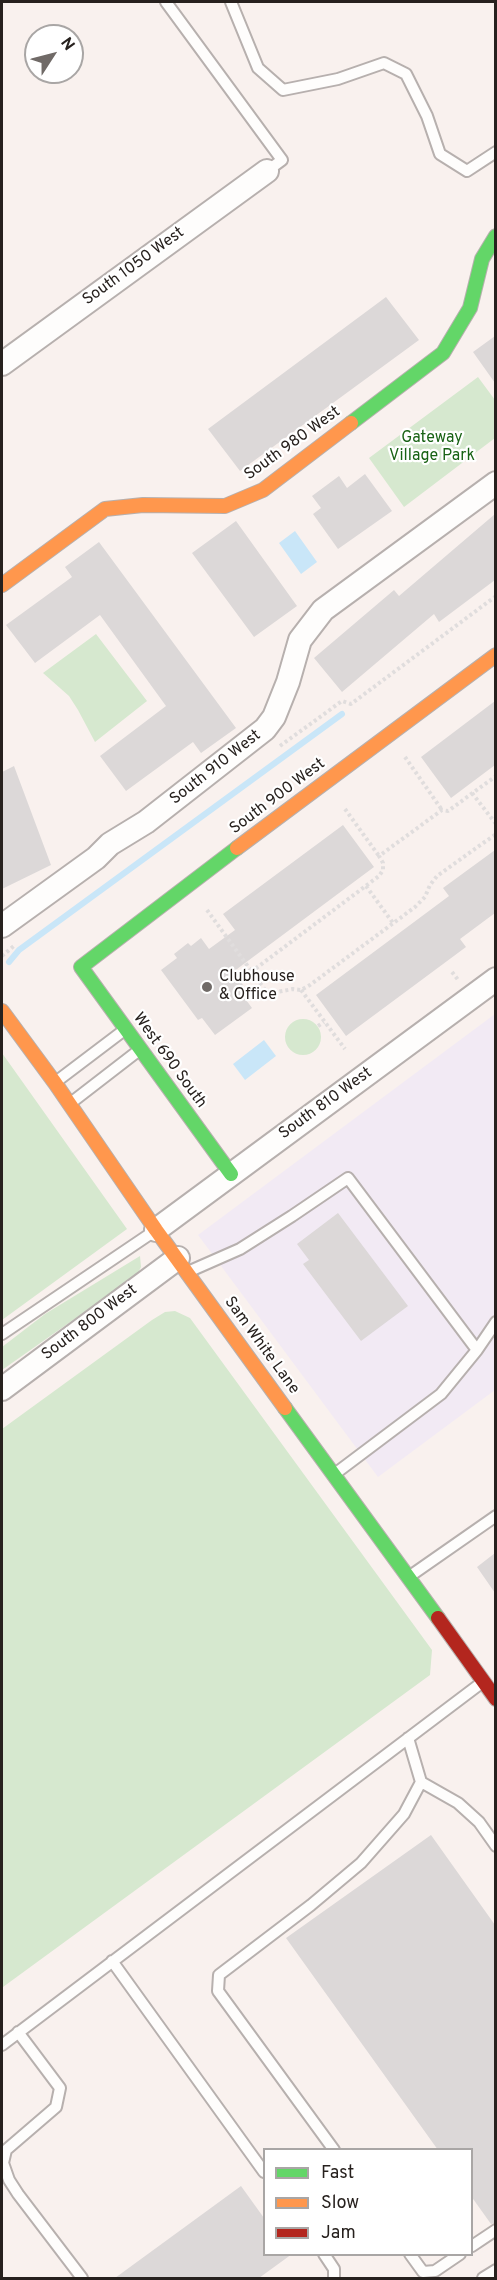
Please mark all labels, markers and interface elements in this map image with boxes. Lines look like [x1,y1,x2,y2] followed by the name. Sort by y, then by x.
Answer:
[24,24,84,84] north arrow
[55,34,78,55] text: N
[79,224,189,310] street label: South 1050 West
[241,403,345,485] street label: South 980 West
[389,429,475,467] park label: Gateway Village Park
[167,726,265,810] street label: South 910 West
[227,755,329,839] street label: South 900 West
[219,968,295,1006] place label: Clubhouse & Office
[200,980,214,994] marker: Clubhouse & Office
[128,1010,210,1112] street label: West 690 South
[276,1064,376,1144] street label: South 810 West
[39,1281,141,1365] street label: South 800 West
[219,1294,303,1398] street label: Sam White Lane
[263,2148,473,2256] legend
[321,2162,354,2185] text: Fast
[321,2192,359,2215] text: Slow
[321,2222,356,2245] text: Jam

